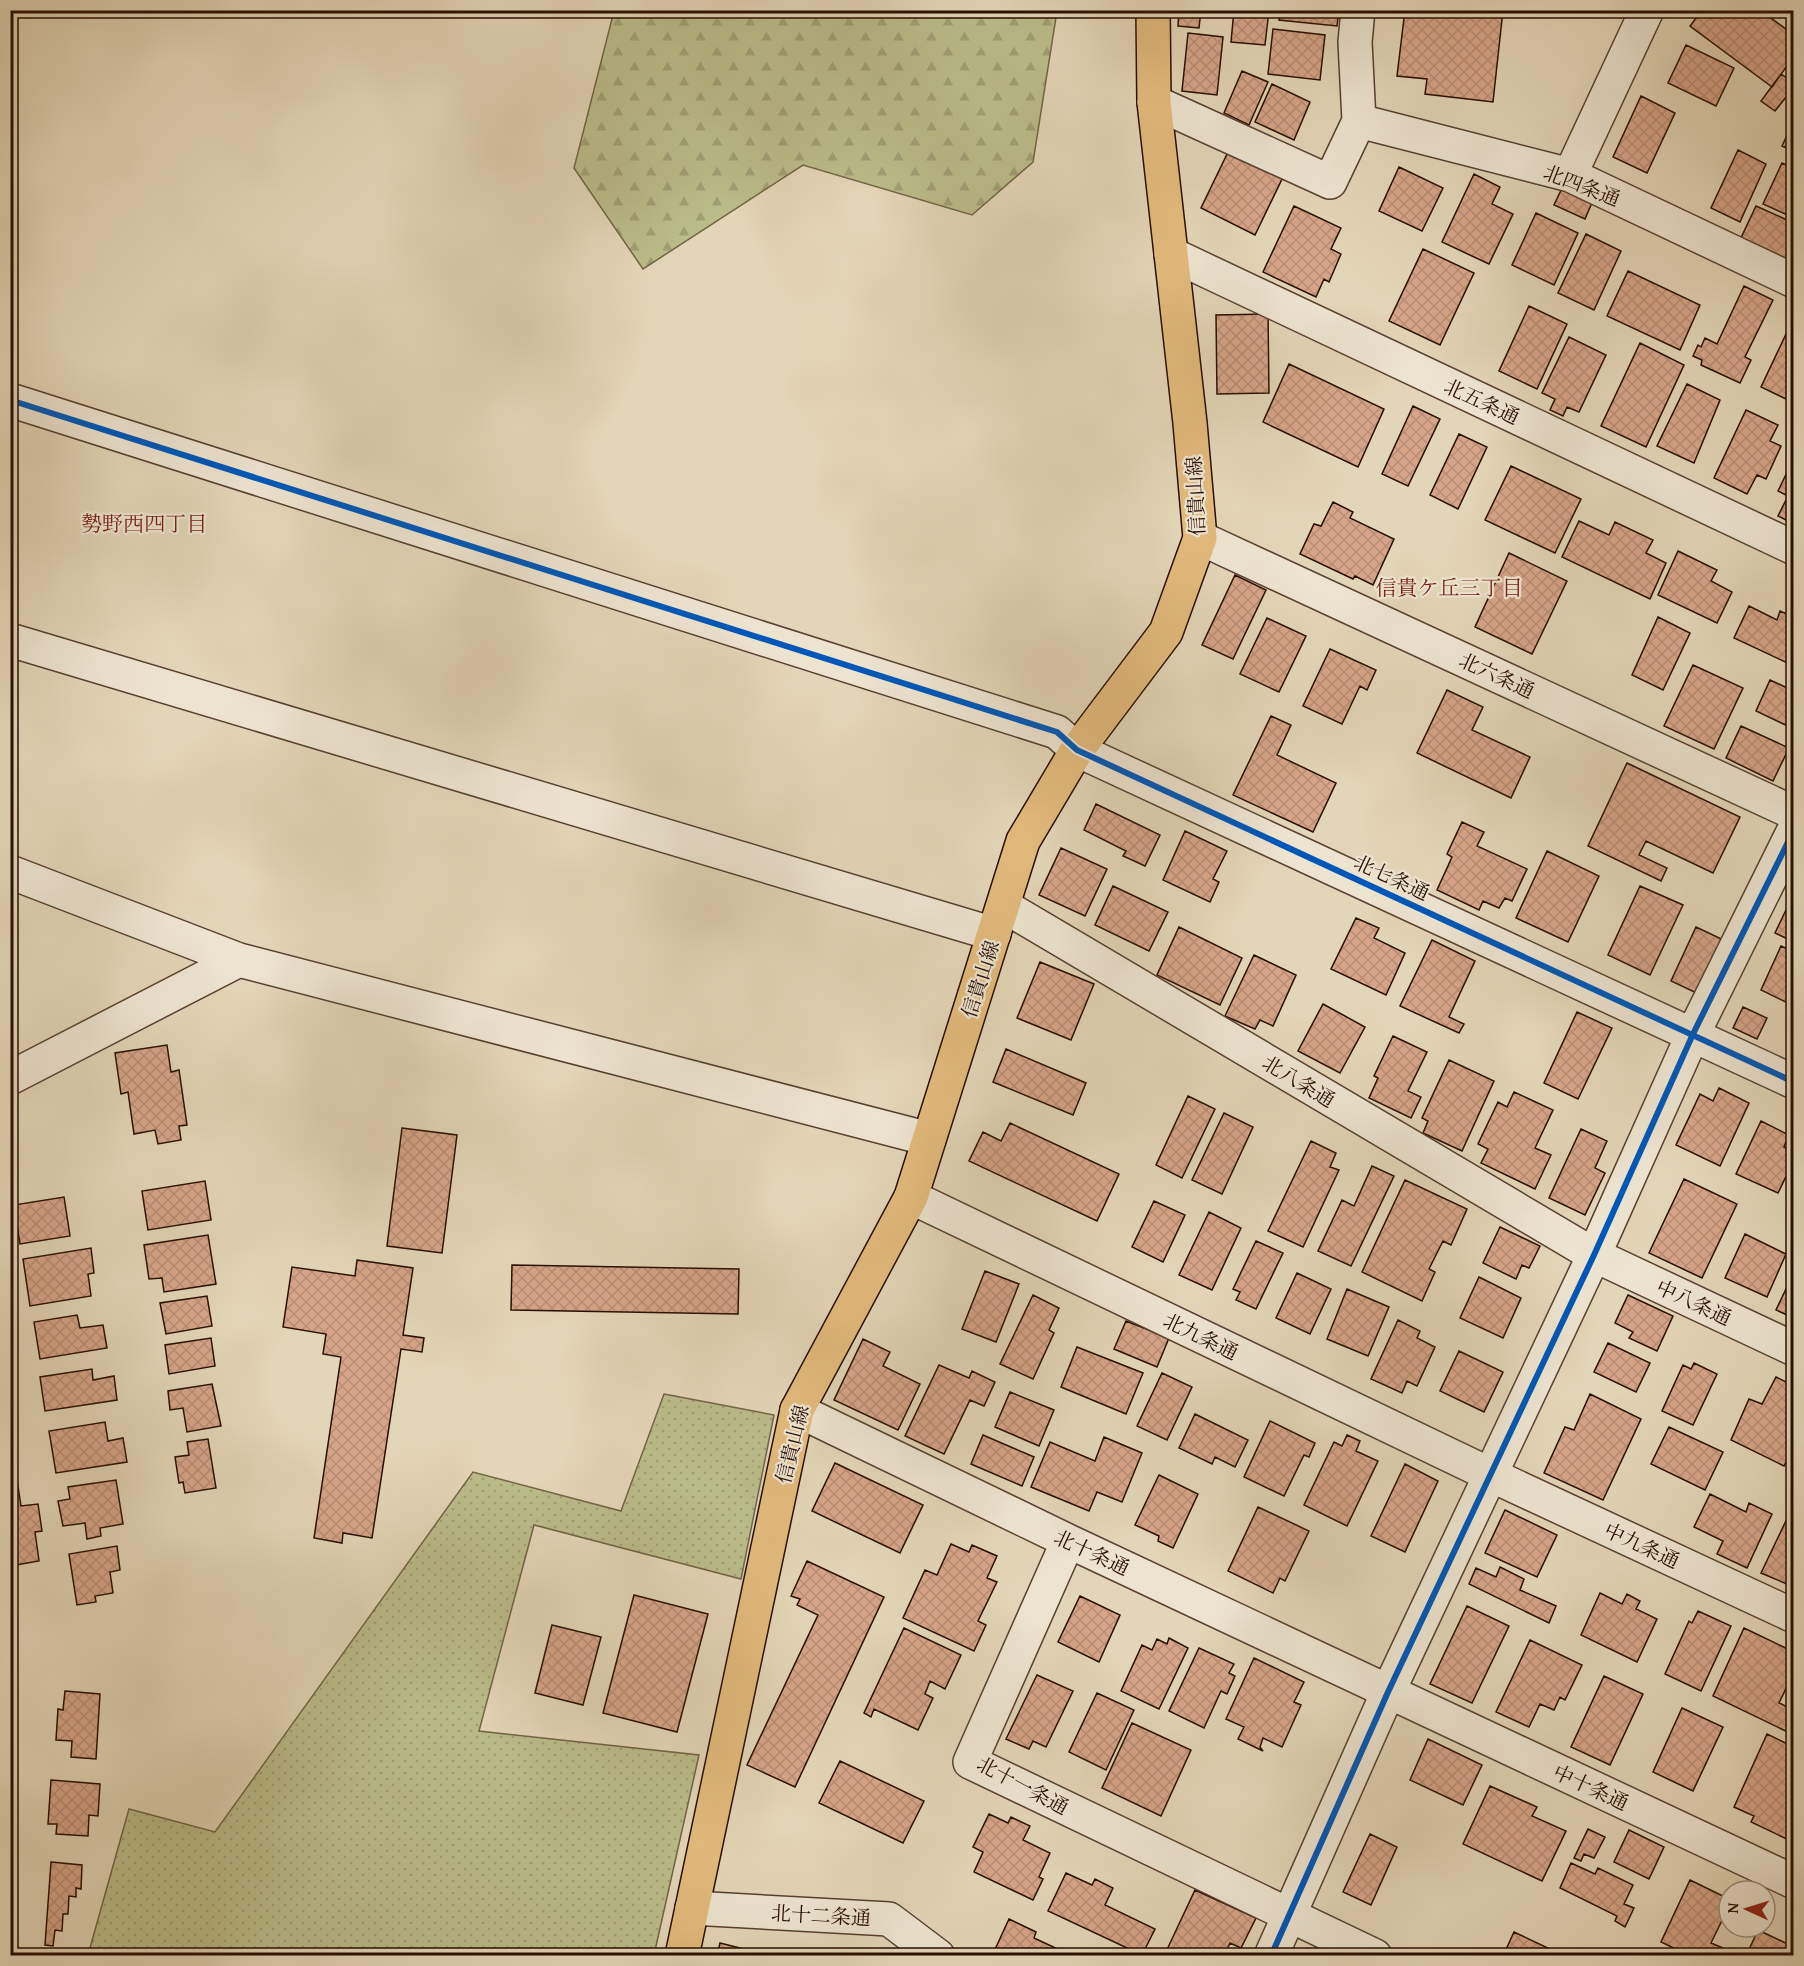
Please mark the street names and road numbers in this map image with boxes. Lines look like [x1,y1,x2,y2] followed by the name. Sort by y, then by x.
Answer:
[1539,157,1625,213] street label: 北四条通
[1440,371,1524,431] street label: 北五条通
[1178,455,1212,537] street label: 信貴山線
[1455,645,1539,705] street label: 北六条通
[1350,847,1434,907] street label: 北七条通
[954,936,1006,1022] street label: 信貴山線
[1257,1048,1341,1114] street label: 北八条通
[1652,1272,1736,1332] street label: 中八条通
[1159,1305,1243,1367] street label: 北九条通
[768,1402,816,1486] street label: 信貴山線
[1600,1515,1684,1575] street label: 中九条通
[1050,1522,1134,1582] street label: 北十条通
[972,1749,1074,1821] street label: 北十一条通
[1549,1757,1633,1817] street label: 中十条通
[770,1898,872,1932] street label: 北十二条通

